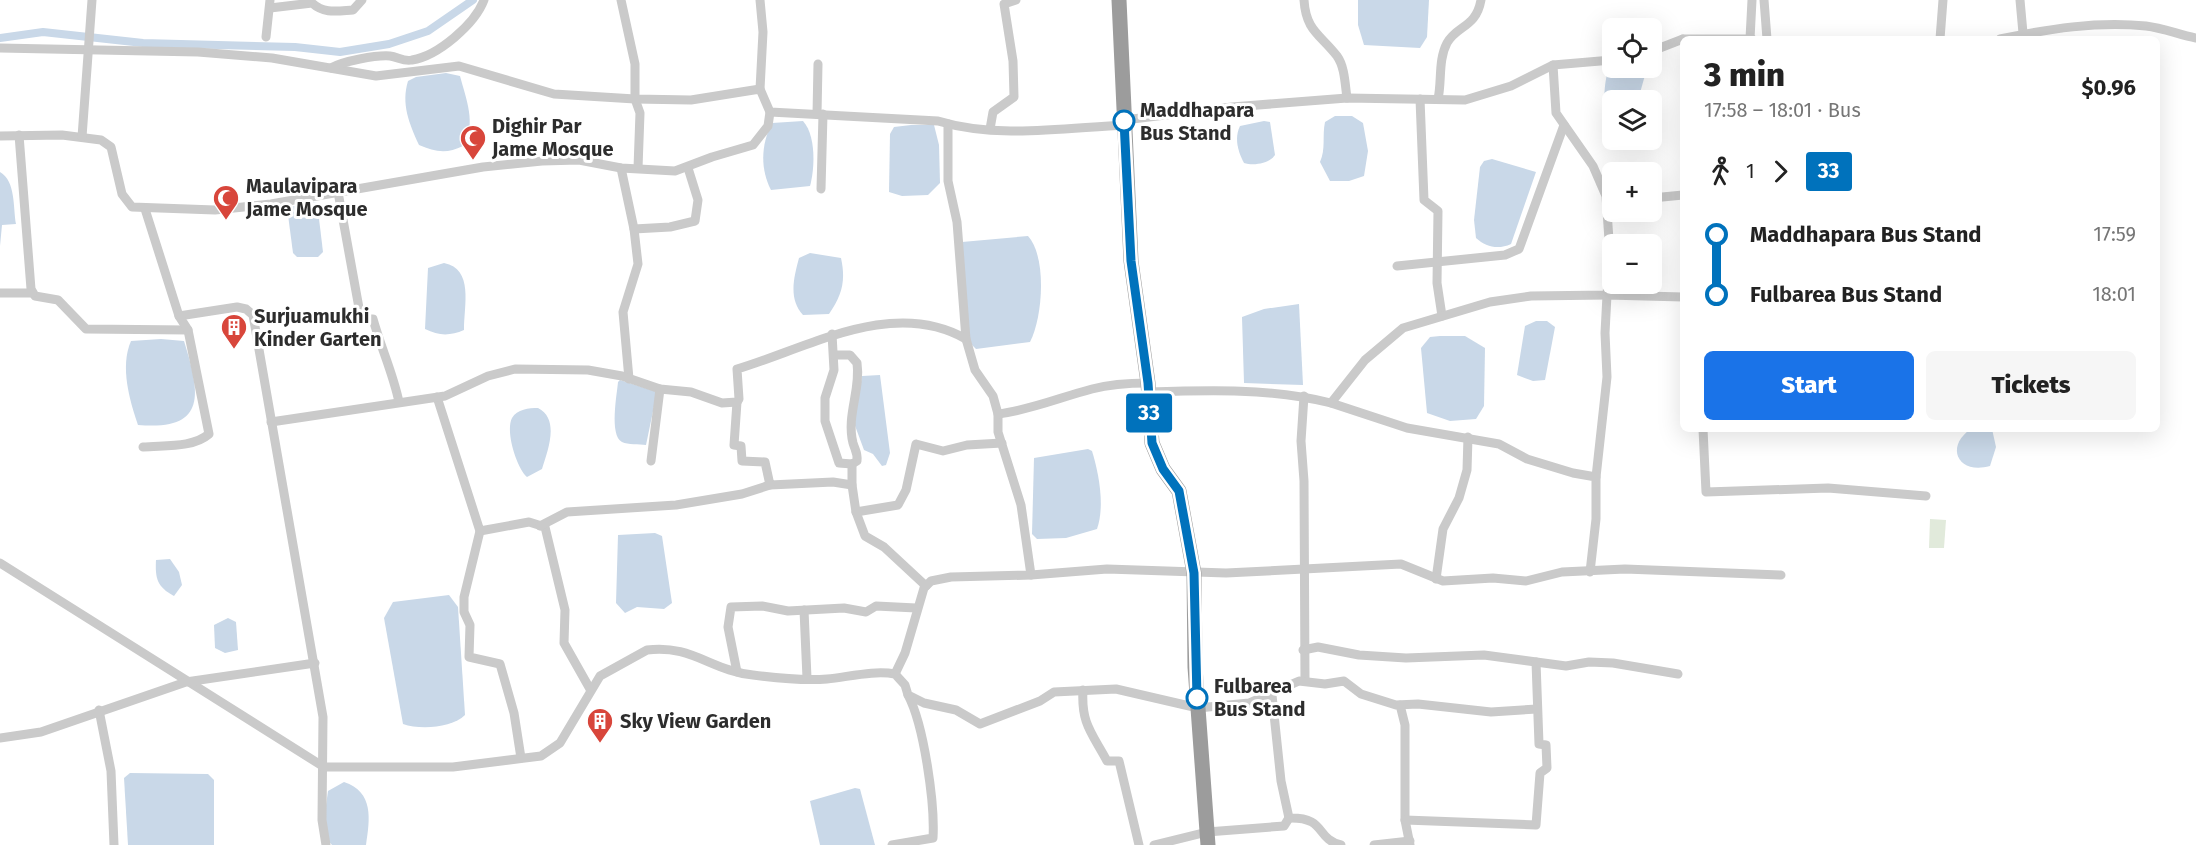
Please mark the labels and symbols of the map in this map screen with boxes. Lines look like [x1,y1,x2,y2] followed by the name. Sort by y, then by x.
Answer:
[1140,98,1254,145] place label: Maddhapara Bus Stand
[1113,110,1135,132] marker: Maddhapara Bus Stand
[491,114,614,161] place label: Dighir Par Jame Mosque
[458,123,488,161] mosque icon: Dighir Par Jame Mosque
[245,174,368,221] place label: Maulavipara Jame Mosque
[211,183,241,221] mosque icon: Maulavipara Jame Mosque
[254,304,381,351] place label: Surjuamukhi Kinder Garten
[219,312,249,350] building icon: Surjuamukhi Kinder Garten
[1122,394,1176,432] line badge: 33
[1214,674,1306,721] place label: Fulbarea Bus Stand
[1186,687,1208,709] marker: Fulbarea Bus Stand
[585,706,615,744] building icon: Sky View Garden
[620,709,771,733] place label: Sky View Garden

